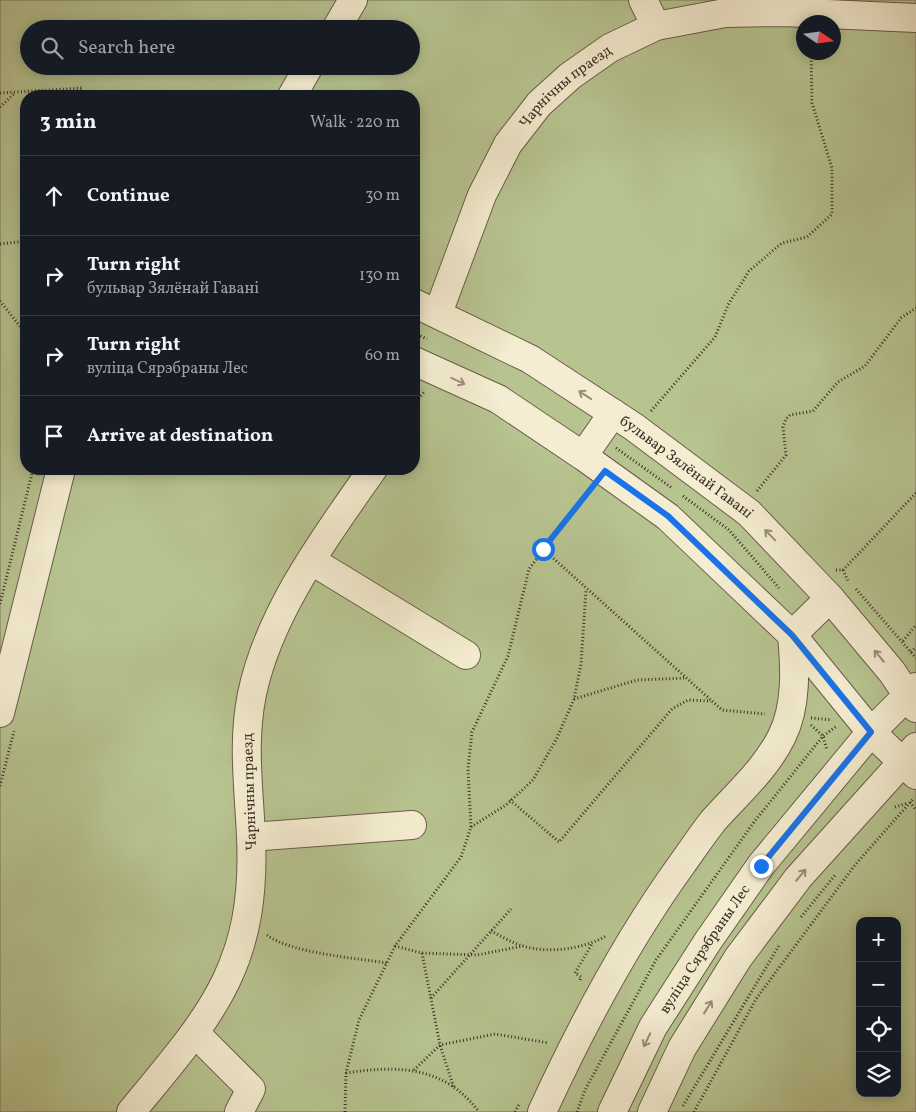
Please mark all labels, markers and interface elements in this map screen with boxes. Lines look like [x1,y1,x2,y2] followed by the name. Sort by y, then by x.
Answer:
[796,15,841,60] north arrow
[20,20,420,75] search box
[38,34,66,62] icon: search
[78,35,175,61] text: Search here
[515,41,617,133] street label: Чарнічны праезд
[40,108,96,137] text: 3 min
[310,112,400,134] text: Walk · 220 m
[40,182,68,210] icon: ahead
[87,183,170,209] text: Continue
[365,185,400,207] text: 30 m
[87,252,180,278] text: Turn right
[40,262,68,290] icon: right
[359,265,400,287] text: 130 m
[87,278,259,300] text: бульвар Зялёнай Гавані
[87,332,180,358] text: Turn right
[40,342,68,370] icon: right
[365,345,400,367] text: 60 m
[87,358,248,380] text: вуліца Сярэбраны Лес
[450,376,465,386] one-way arrow
[579,390,593,400] one-way arrow
[615,411,758,523] street label: бульвар Зялёнай Гавані
[40,422,68,450] icon: arrive
[87,423,273,449] text: Arrive at destination
[764,529,776,542] one-way arrow
[532,538,555,561] route start
[873,650,884,663] one-way arrow
[238,732,263,851] street label: Чарнічны праезд
[750,855,773,878] route end
[796,868,807,881] one-way arrow
[655,881,756,1018] street label: вуліца Сярэбраны Лес
[856,917,901,1097] map controls
[856,917,901,962] button: +
[856,962,901,1007] button: −
[703,1001,713,1015] one-way arrow
[856,1007,901,1052] button: locate
[642,1032,651,1047] one-way arrow
[856,1052,901,1097] button: layers

